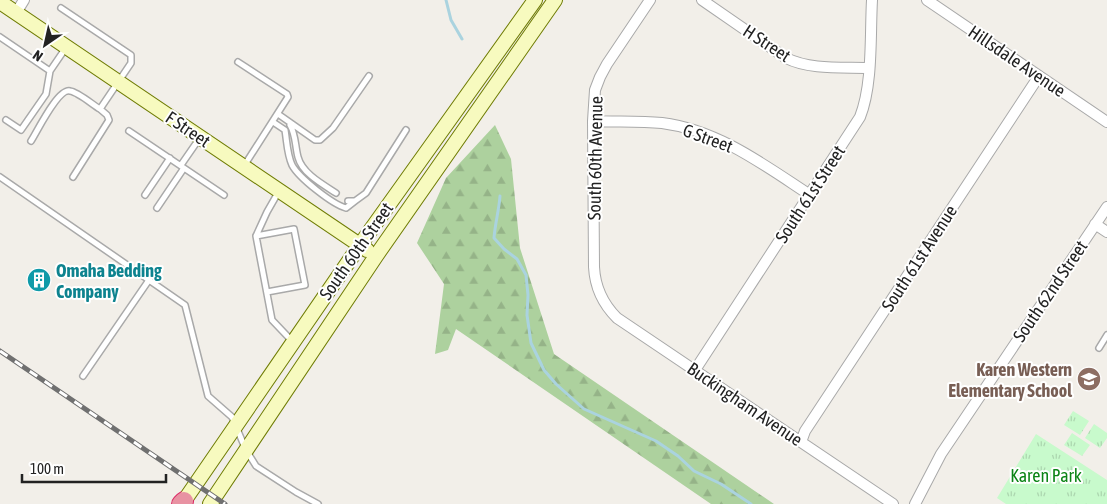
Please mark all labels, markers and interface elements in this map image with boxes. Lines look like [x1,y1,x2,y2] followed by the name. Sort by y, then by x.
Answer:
[20,20,70,70] north arrow
[739,20,795,66] street label: H Street
[965,21,1069,101] street label: Hillsdale Avenue
[30,47,46,65] text: N
[583,96,607,220] street label: South 60th Avenue
[162,107,214,151] street label: F Street
[680,119,736,157] street label: G Street
[771,142,849,246] street label: South 61st Street
[315,198,397,304] street label: South 60th Street
[877,201,961,315] street label: South 61st Avenue
[1009,237,1091,345] street label: South 62nd Street
[56,260,162,302] place label: Omaha Bedding Company
[26,267,52,293] building icon: Omaha Bedding Company
[683,358,807,450] street label: Buckingham Avenue
[948,359,1072,401] place label: Karen Western Elementary School
[1076,366,1102,392] school or university icon: Karen Western Elementary School
[22,452,166,484] scale bar
[30,460,64,477] text: 100 m
[1010,465,1082,486] park label: Karen Park

